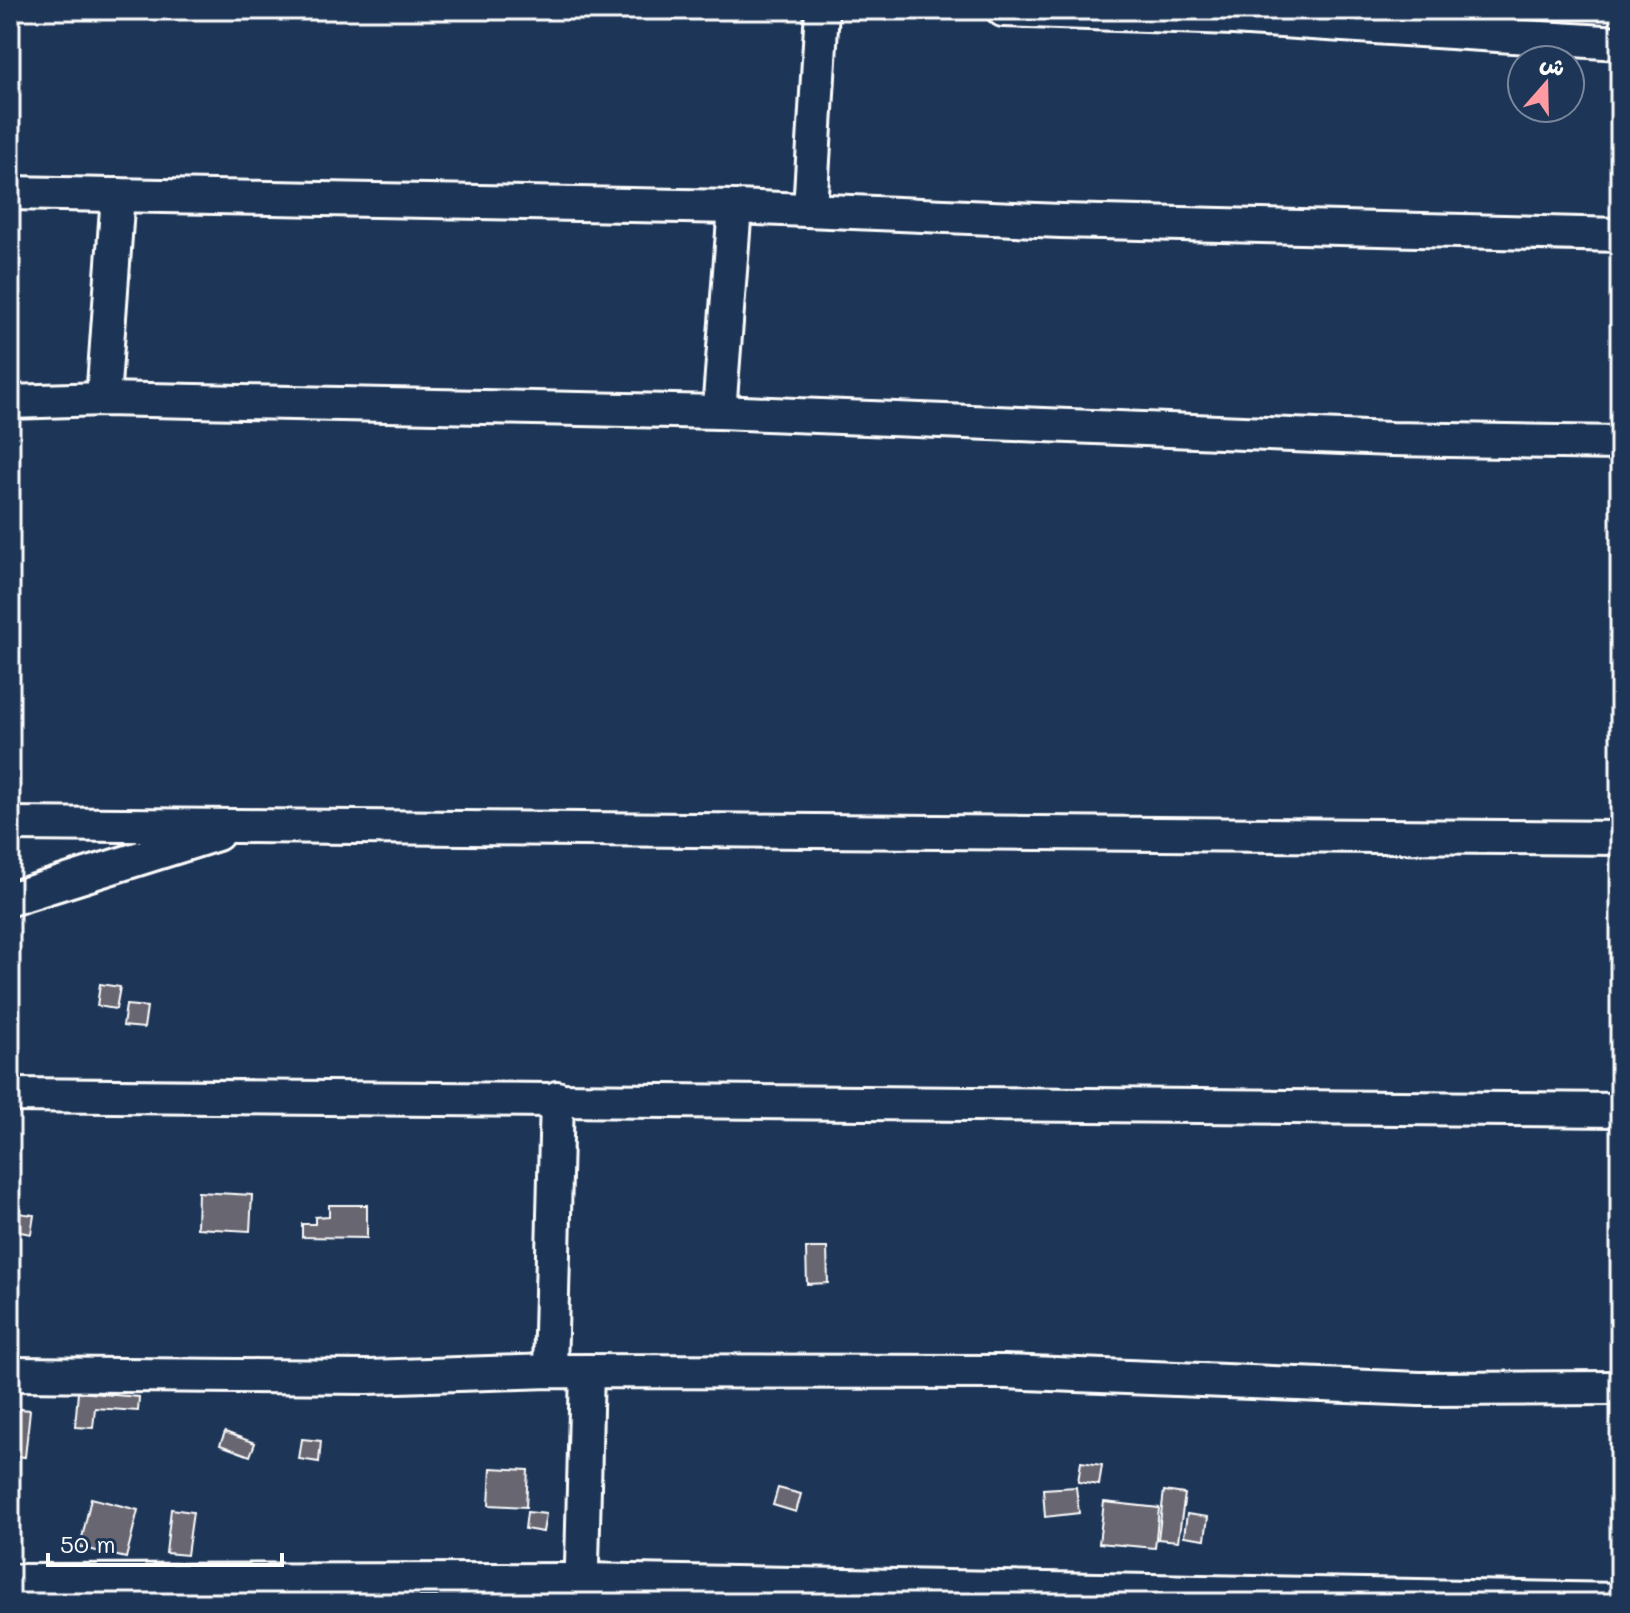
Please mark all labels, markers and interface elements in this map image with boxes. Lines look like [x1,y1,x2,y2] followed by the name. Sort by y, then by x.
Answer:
[1506,44,1586,124] north arrow
[1537,47,1569,83] text: ش
[48,1517,282,1567] scale bar
[60,1528,116,1559] text: 50 m

